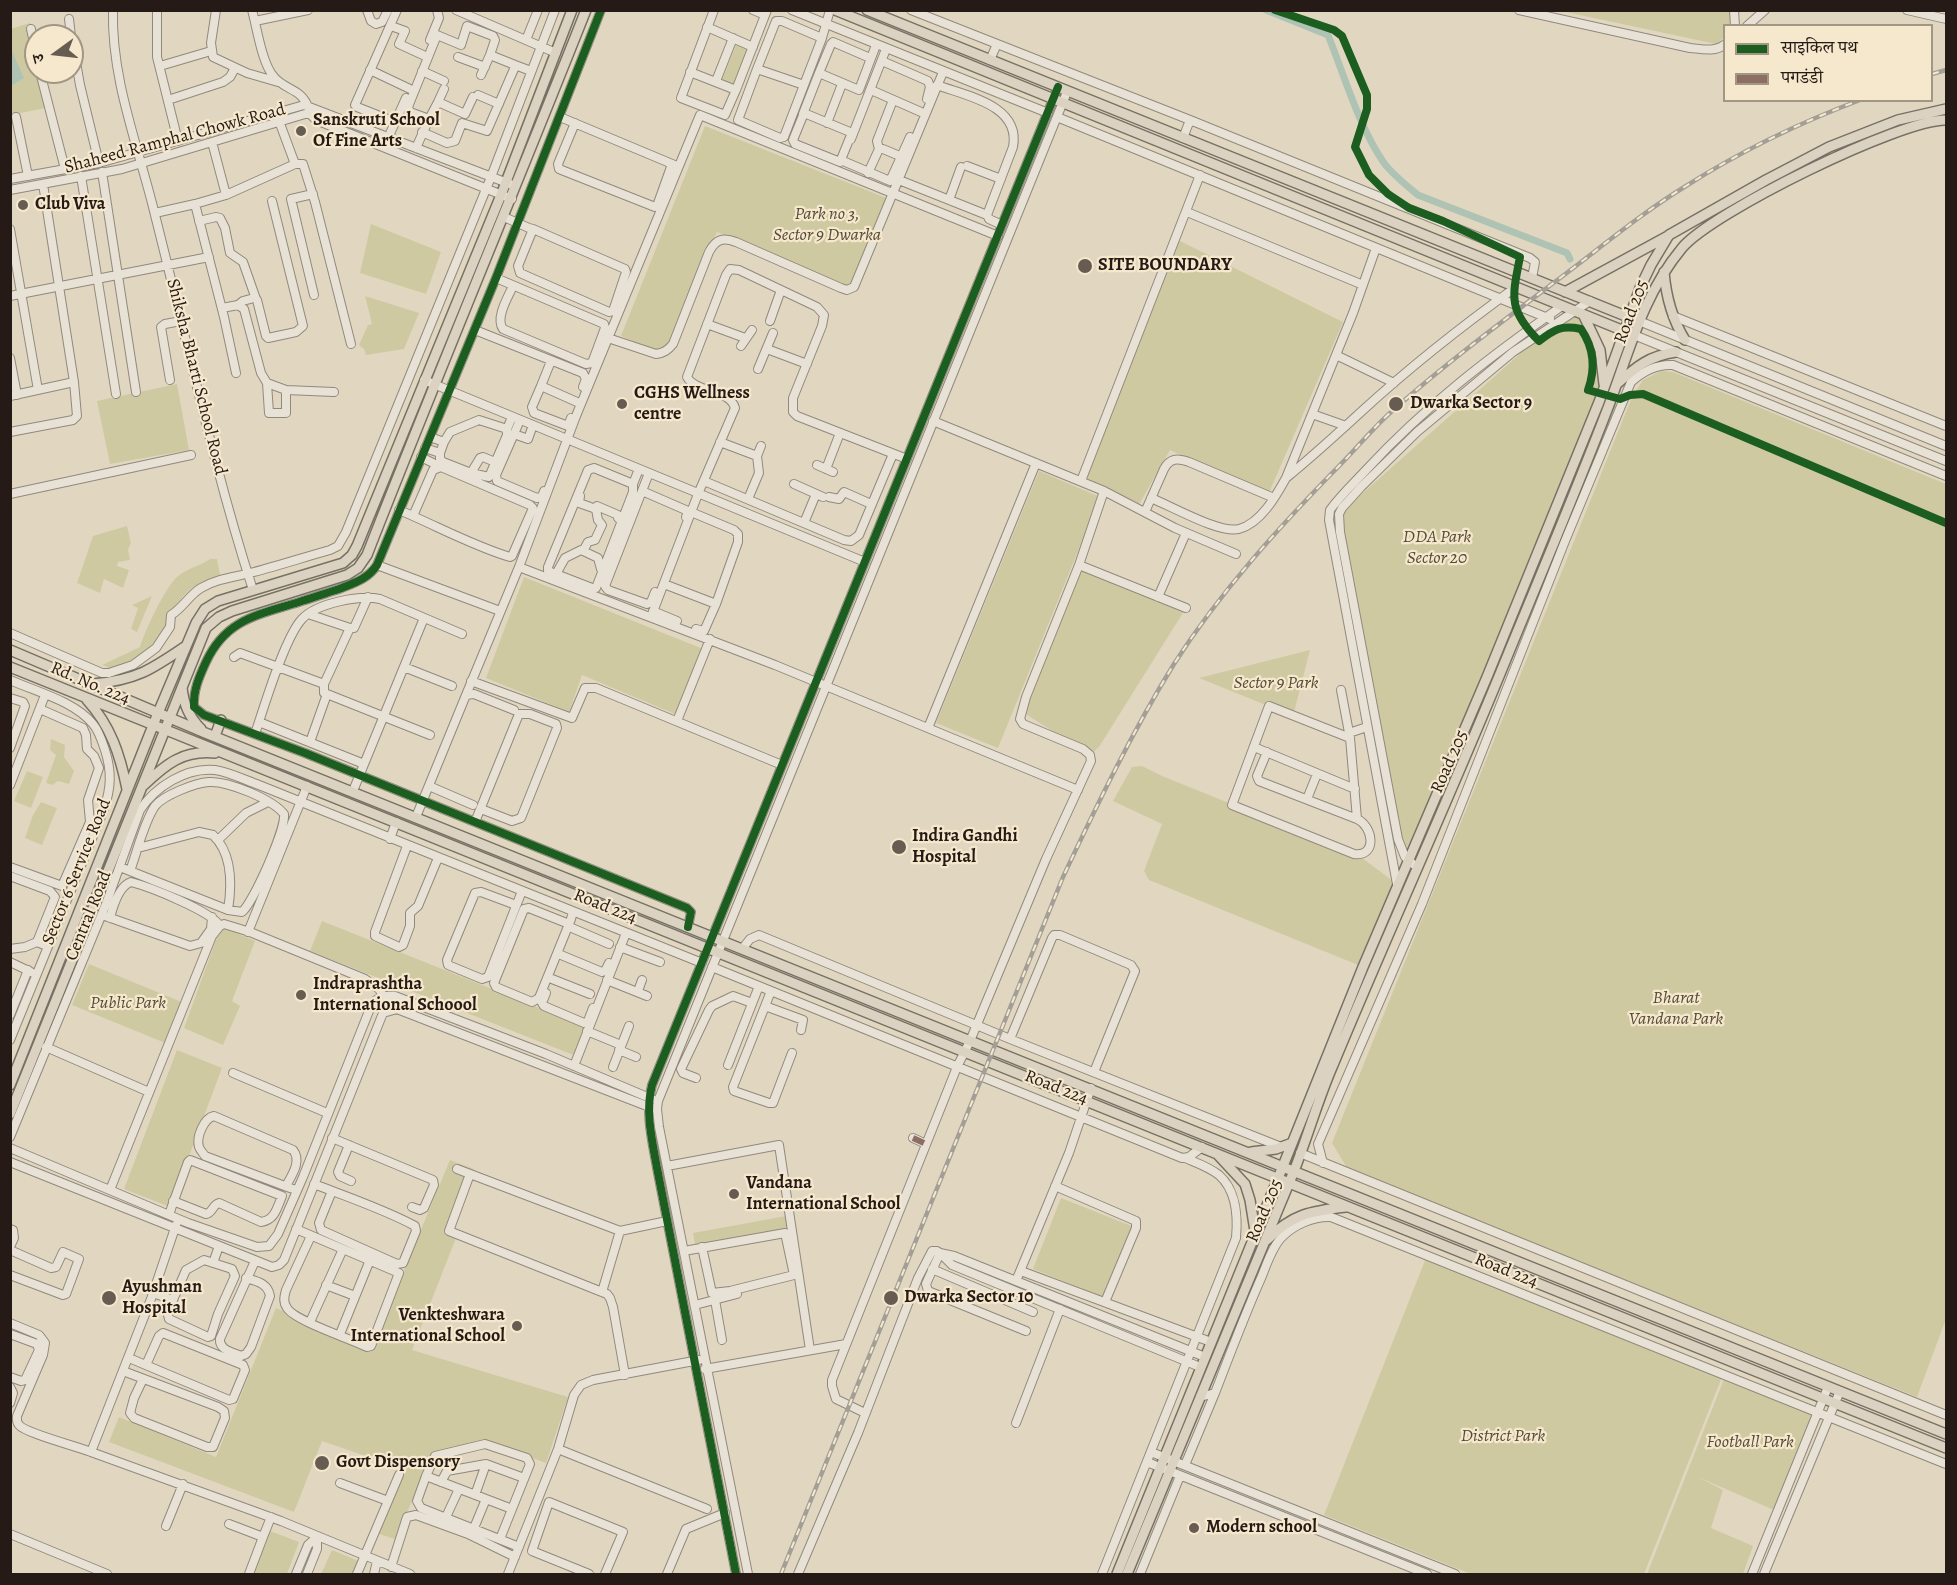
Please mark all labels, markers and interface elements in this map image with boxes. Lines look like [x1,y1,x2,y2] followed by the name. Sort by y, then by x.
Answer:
[24,24,84,84] north arrow
[1723,24,1933,102] legend
[1781,35,1858,59] text: साइकिल पथ
[27,51,50,65] text: उ
[1781,65,1823,89] text: पगडंडी
[62,99,288,179] street label: Shaheed Ramphal Chowk Road
[313,110,440,152] place label: Sanskruti School Of Fine Arts
[294,124,308,138] marker: Sanskruti School Of Fine Arts
[35,194,106,216] place label: Club Viva
[16,198,30,212] marker: Club Viva
[773,204,881,246] park label: Park no 3, Sector 9 Dwarka
[1098,255,1232,277] place label: SITE BOUNDARY
[1076,257,1094,275] marker: SITE BOUNDARY
[161,276,231,478] street label: Shiksha Bharti School Road
[1610,277,1654,347] street label: Road 205
[634,383,750,426] place label: CGHS Wellness centre
[1410,393,1532,415] place label: Dwarka Sector 9
[1387,395,1405,413] marker: Dwarka Sector 9
[615,397,629,411] marker: CGHS Wellness centre
[1403,527,1471,570] park label: DDA Park Sector 20
[47,658,133,710] street label: Rd. No. 224
[1233,673,1319,695] park label: Sector 9 Park
[1427,727,1473,797] street label: Road 205
[38,796,116,948] street label: Sector 6 Service Road
[912,826,1018,868] place label: Indira Gandhi Hospital
[890,838,908,856] marker: Indira Gandhi Hospital
[61,868,117,964] street label: Central Road
[570,885,640,929] street label: Road 224
[313,974,477,1016] place label: Indraprashtha International Schoool
[294,988,308,1002] marker: Indraprashtha International Schoool
[1629,988,1723,1030] park label: Bharat Vandana Park
[90,993,166,1015] park label: Public Park
[1021,1066,1091,1110] street label: Road 224
[746,1173,900,1216] place label: Vandana International School
[1242,1176,1288,1246] street label: Road 205
[727,1187,741,1201] marker: Vandana International School
[1471,1249,1541,1293] street label: Road 224
[122,1277,202,1320] place label: Ayushman Hospital
[904,1287,1033,1309] place label: Dwarka Sector 10
[100,1289,118,1307] marker: Ayushman Hospital
[882,1289,900,1307] marker: Dwarka Sector 10
[351,1305,505,1348] place label: Venkteshwara International School
[510,1319,524,1333] marker: Venkteshwara International School
[1461,1426,1545,1448] park label: District Park
[1706,1432,1794,1454] park label: Football Park
[336,1452,460,1474] place label: Govt Dispensory
[313,1454,331,1472] marker: Govt Dispensory
[1206,1517,1317,1539] place label: Modern school
[1187,1521,1201,1535] marker: Modern school

